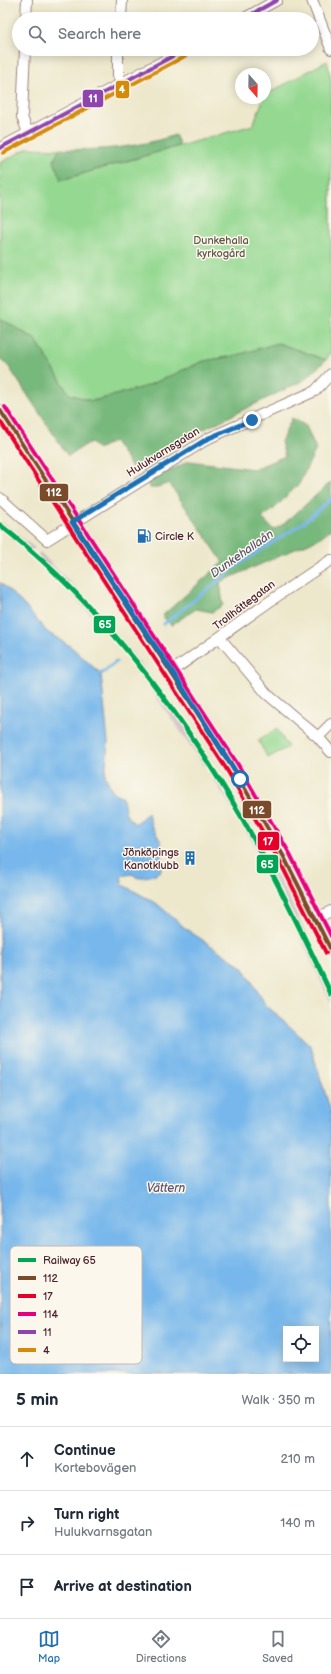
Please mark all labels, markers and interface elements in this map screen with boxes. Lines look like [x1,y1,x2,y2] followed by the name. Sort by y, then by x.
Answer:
[12,12,319,56] search box
[26,23,48,45] icon: search
[58,25,141,44] text: Search here
[235,68,271,104] north arrow
[115,80,130,99] line badge: 4
[119,83,126,96] text: 4
[82,89,104,108] line badge: 11
[88,92,98,105] text: 11
[193,234,249,260] park label: Dunkehalla kyrkogård
[243,411,261,429] route end
[124,424,202,480] street label: Hulukvarnsgatan
[39,483,69,502] line badge: 112
[46,486,62,499] text: 112
[207,526,277,581] water label: Dunkehallaån
[136,528,152,544] fuel station icon: Circle K
[155,530,195,543] place label: Circle K
[210,577,278,633] street label: Trollhättegatan
[93,615,116,634] line badge: 65
[98,618,112,631] text: 65
[231,770,249,788] route start
[242,800,272,819] line badge: 112
[249,804,265,817] text: 112
[257,831,280,851] line badge: 17
[263,835,273,848] text: 17
[123,846,180,872] place label: Jönköpings Kanotklubb
[182,850,198,866] building icon: Jönköpings Kanotklubb
[256,854,279,874] line badge: 65
[260,858,274,871] text: 65
[147,1181,186,1196] water label: Vättern
[10,1246,142,1364] legend
[43,1254,96,1267] text: Railway 65
[43,1272,59,1285] text: 112
[43,1290,53,1303] text: 17
[43,1308,59,1321] text: 114
[43,1326,52,1339] text: 11
[283,1326,319,1362] map controls
[283,1326,319,1362] button: locate
[43,1344,50,1357] text: 4
[16,1390,59,1410] text: 5 min
[241,1392,315,1408] text: Walk · 350 m
[54,1441,116,1460] text: Continue
[16,1448,38,1470] icon: ahead
[281,1451,315,1467] text: 210 m
[54,1460,136,1476] text: Kortebovägen
[54,1505,119,1524] text: Turn right
[16,1512,38,1534] icon: right
[280,1515,315,1531] text: 140 m
[54,1524,152,1540] text: Hulukvarnsgatan
[16,1576,38,1598] icon: arrive
[54,1577,192,1596] text: Arrive at destination
[38,1628,60,1665] tab: Map
[136,1628,186,1665] tab: Directions
[262,1628,293,1665] tab: Saved

